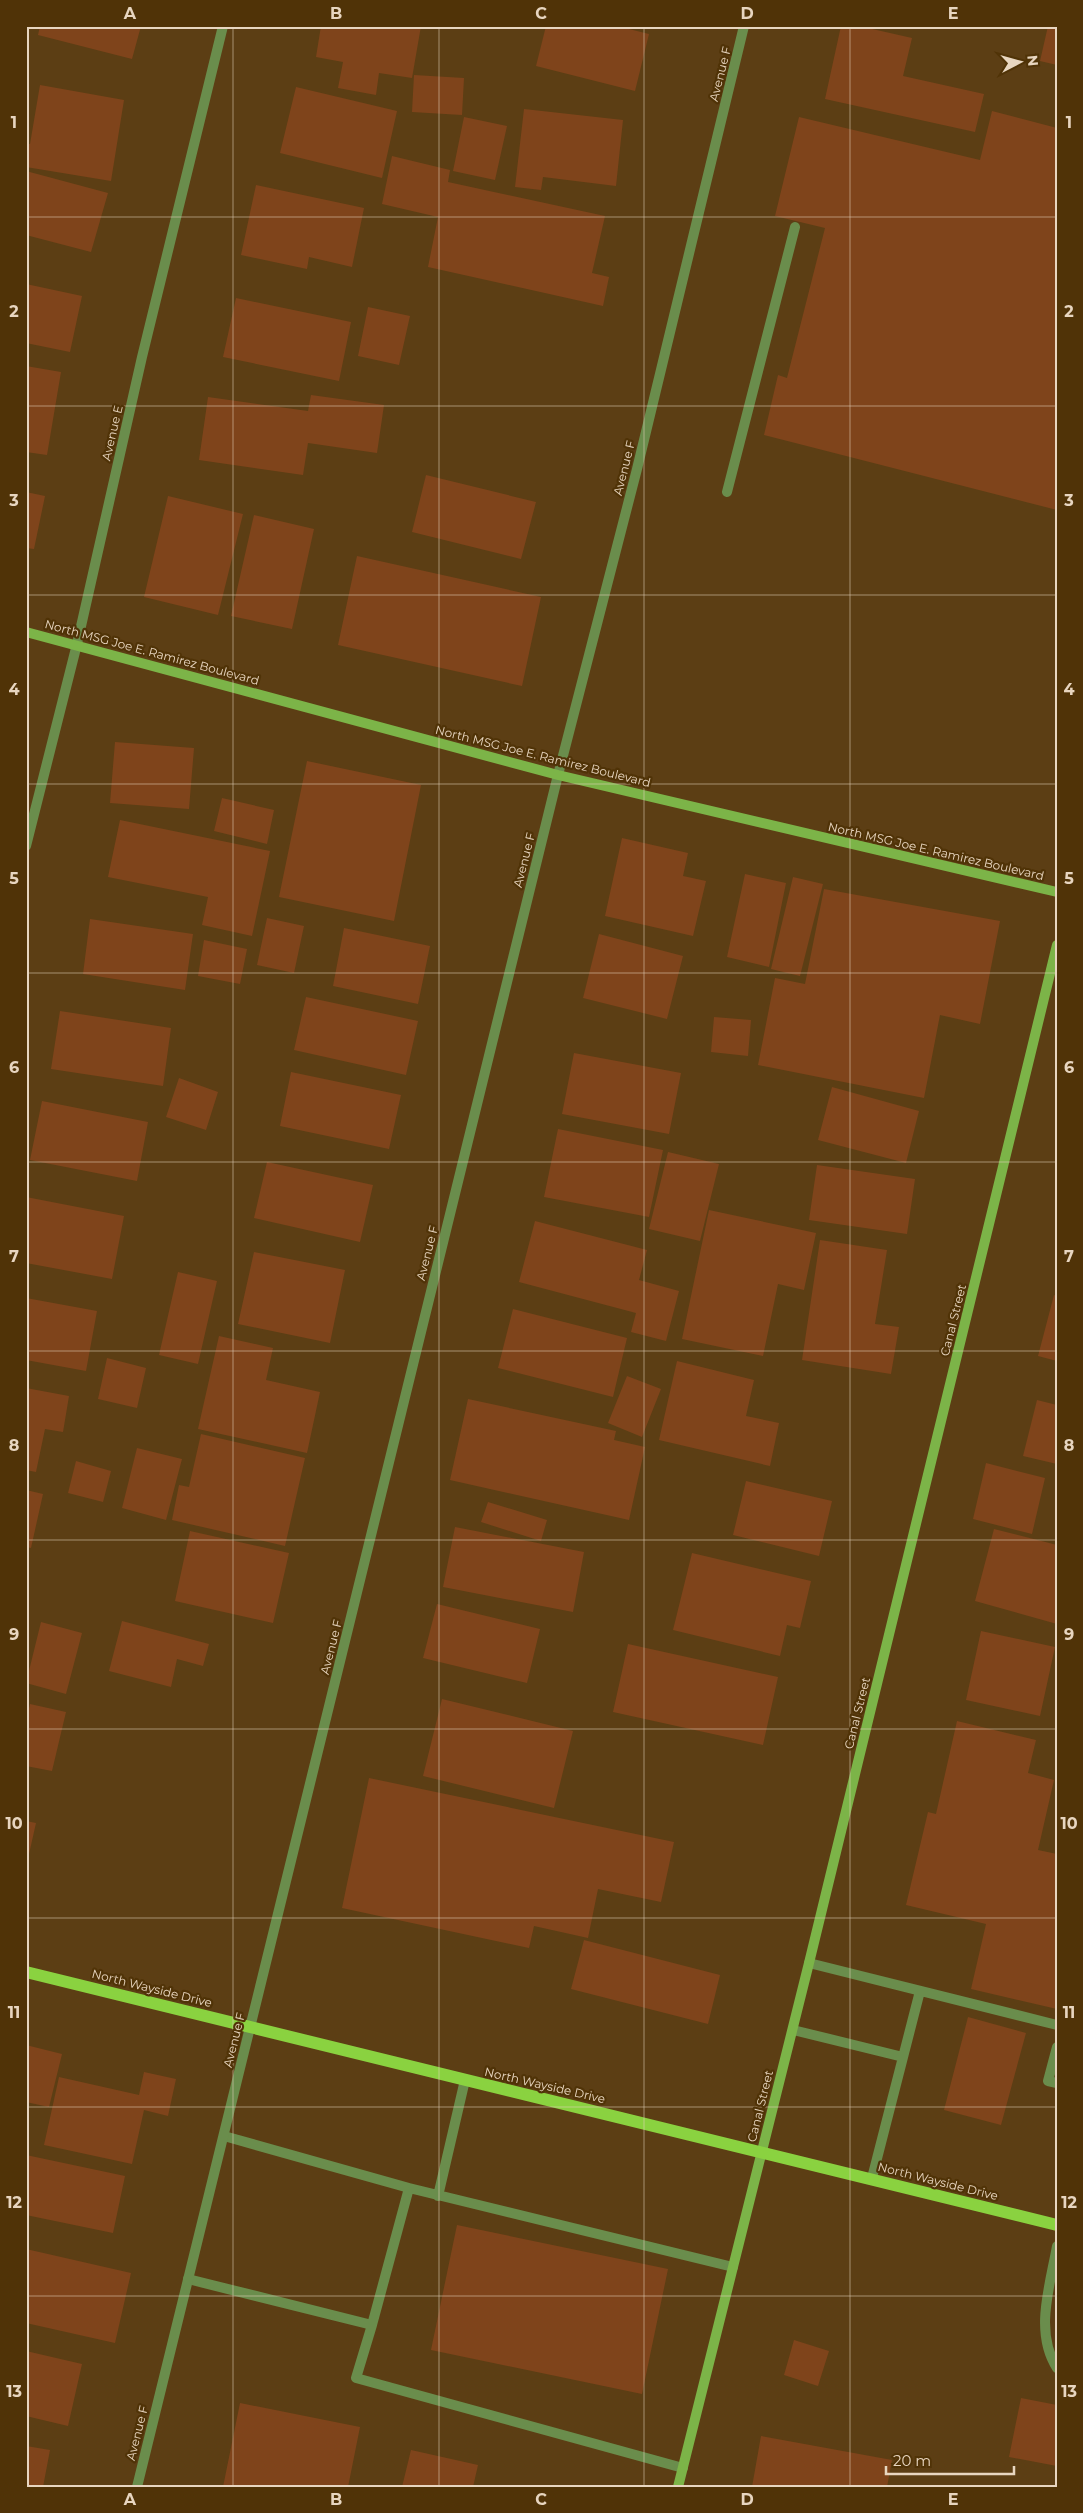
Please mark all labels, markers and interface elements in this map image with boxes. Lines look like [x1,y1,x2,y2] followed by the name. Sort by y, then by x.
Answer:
[123,4,137,23] text: A
[330,4,342,23] text: B
[535,4,547,23] text: C
[740,4,754,23] text: D
[948,4,958,23] text: E
[996,38,1046,88] north arrow
[706,45,734,103] street label: Avenue F
[1023,54,1042,67] text: N
[11,113,17,132] text: 1
[1066,113,1072,132] text: 1
[9,302,19,321] text: 2
[1064,302,1074,321] text: 2
[98,404,126,462] street label: Avenue E
[610,439,638,497] street label: Avenue F
[8,491,19,510] text: 3
[1063,491,1074,510] text: 3
[43,616,261,688] street label: North MSG Joe E. Ramirez Boulevard
[8,680,20,699] text: 4
[1063,680,1075,699] text: 4
[434,722,652,790] street label: North MSG Joe E. Ramirez Boulevard
[826,819,1046,883] street label: North MSG Joe E. Ramirez Boulevard
[510,831,538,889] street label: Avenue F
[9,869,19,888] text: 5
[1064,869,1074,888] text: 5
[9,1058,19,1077] text: 6
[1064,1058,1074,1077] text: 6
[413,1224,441,1282] street label: Avenue F
[9,1247,19,1266] text: 7
[1064,1247,1074,1266] text: 7
[937,1282,969,1357] street label: Canal Street
[9,1436,19,1455] text: 8
[1064,1436,1074,1455] text: 8
[317,1618,345,1676] street label: Avenue F
[9,1625,19,1644] text: 9
[1064,1625,1074,1644] text: 9
[841,1675,873,1750] street label: Canal Street
[5,1814,23,1833] text: 10
[1060,1814,1078,1833] text: 10
[90,1966,214,2010] street label: North Wayside Drive
[8,2003,20,2022] text: 11
[1063,2003,1075,2022] text: 11
[220,2011,248,2069] street label: Avenue F
[483,2064,607,2106] street label: North Wayside Drive
[744,2068,776,2143] street label: Canal Street
[876,2159,1000,2203] street label: North Wayside Drive
[6,2193,22,2212] text: 12
[1061,2193,1077,2212] text: 12
[6,2382,22,2401] text: 13
[1061,2382,1077,2401] text: 13
[123,2404,151,2462] street label: Avenue F
[886,2443,1013,2475] scale bar
[893,2451,931,2470] text: 20 m
[123,2490,137,2509] text: A
[330,2490,342,2509] text: B
[535,2490,547,2509] text: C
[740,2490,754,2509] text: D
[948,2490,958,2509] text: E

